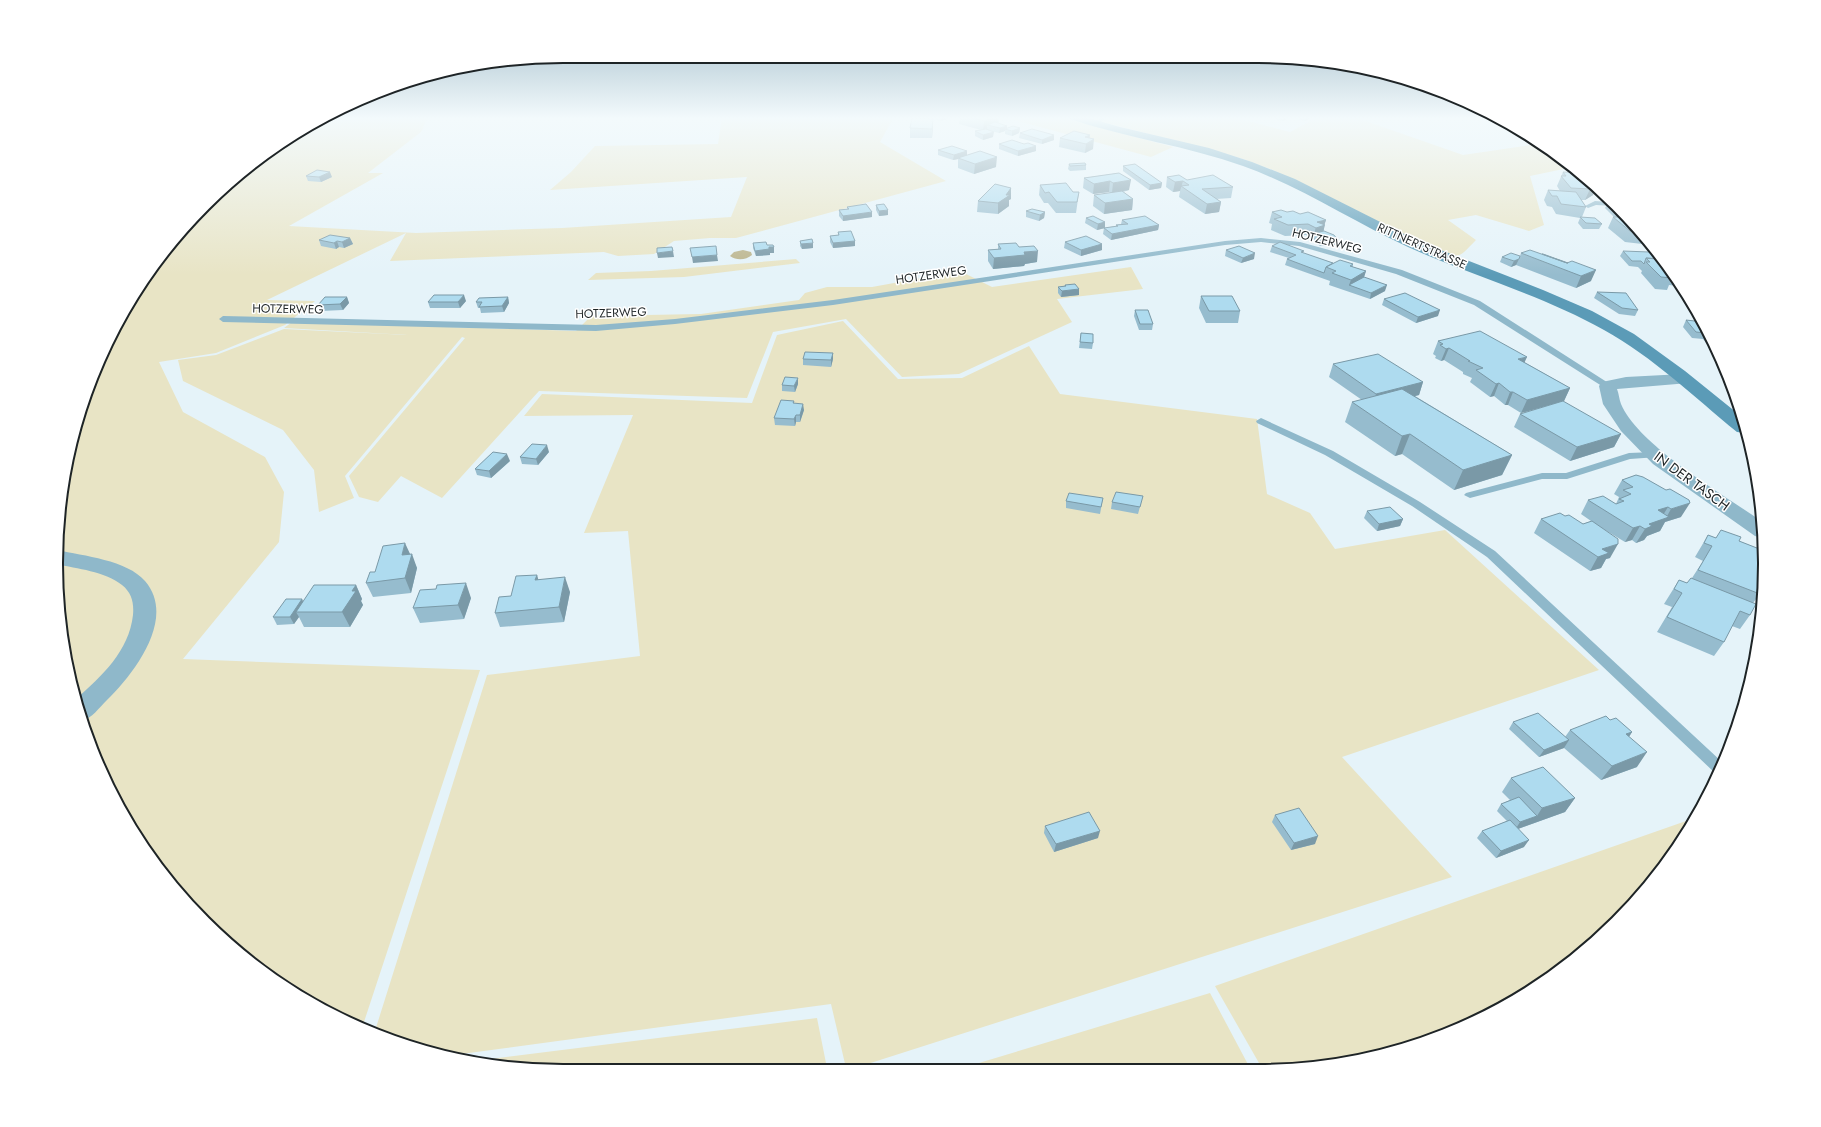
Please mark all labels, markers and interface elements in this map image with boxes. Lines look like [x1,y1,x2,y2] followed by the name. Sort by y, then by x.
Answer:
[1375,218,1469,274] street label: RITTNERTSTRASSE
[1290,224,1364,258] street label: HOTZERWEG
[894,261,968,289] street label: HOTZERWEG
[252,299,324,319] street label: HOTZERWEG
[575,303,647,323] street label: HOTZERWEG
[1650,447,1734,515] street label: IN DER TASCH

